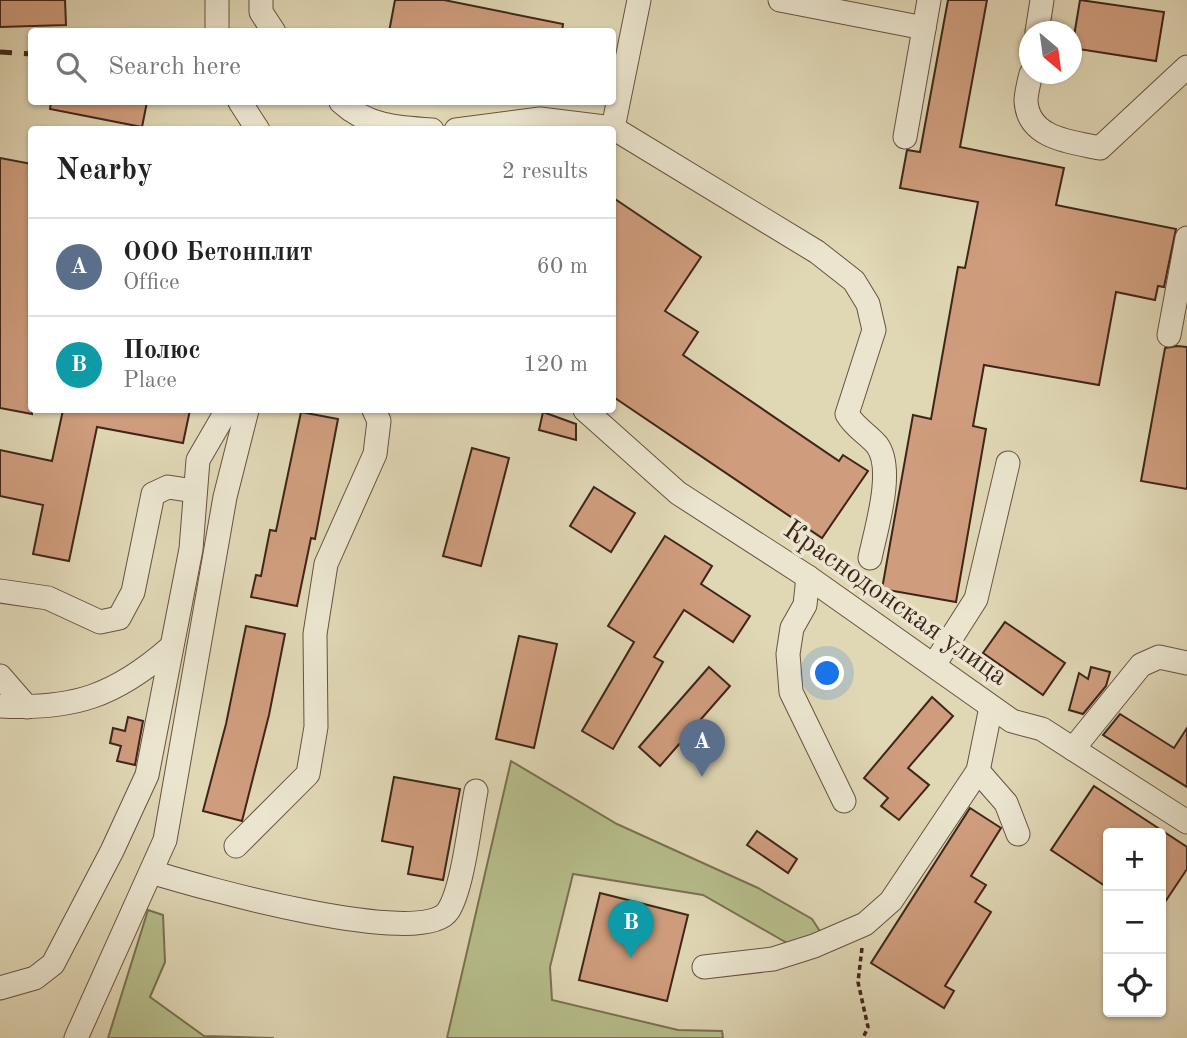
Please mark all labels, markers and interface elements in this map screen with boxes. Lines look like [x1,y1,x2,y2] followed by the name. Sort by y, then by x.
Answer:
[1019,21,1082,84] north arrow
[28,28,616,105] search box
[52,48,90,86] icon: search
[108,54,241,80] text: Search here
[56,156,153,186] text: Nearby
[502,160,588,183] text: 2 results
[123,240,313,266] text: ООО Бетонплит
[70,255,88,278] text: A
[537,255,588,278] text: 60 m
[123,271,180,294] text: Office
[123,338,201,364] text: Полюс
[71,353,87,376] text: B
[523,353,588,376] text: 120 m
[123,369,177,392] text: Place
[778,516,1012,692] street label: Краснодонская улица
[810,656,844,690] your location
[679,719,725,777] pin: A
[1103,828,1166,1017] map controls
[1103,828,1166,891] button: +
[1103,891,1166,954] button: −
[608,900,654,958] pin: B
[1103,954,1166,1017] button: locate

